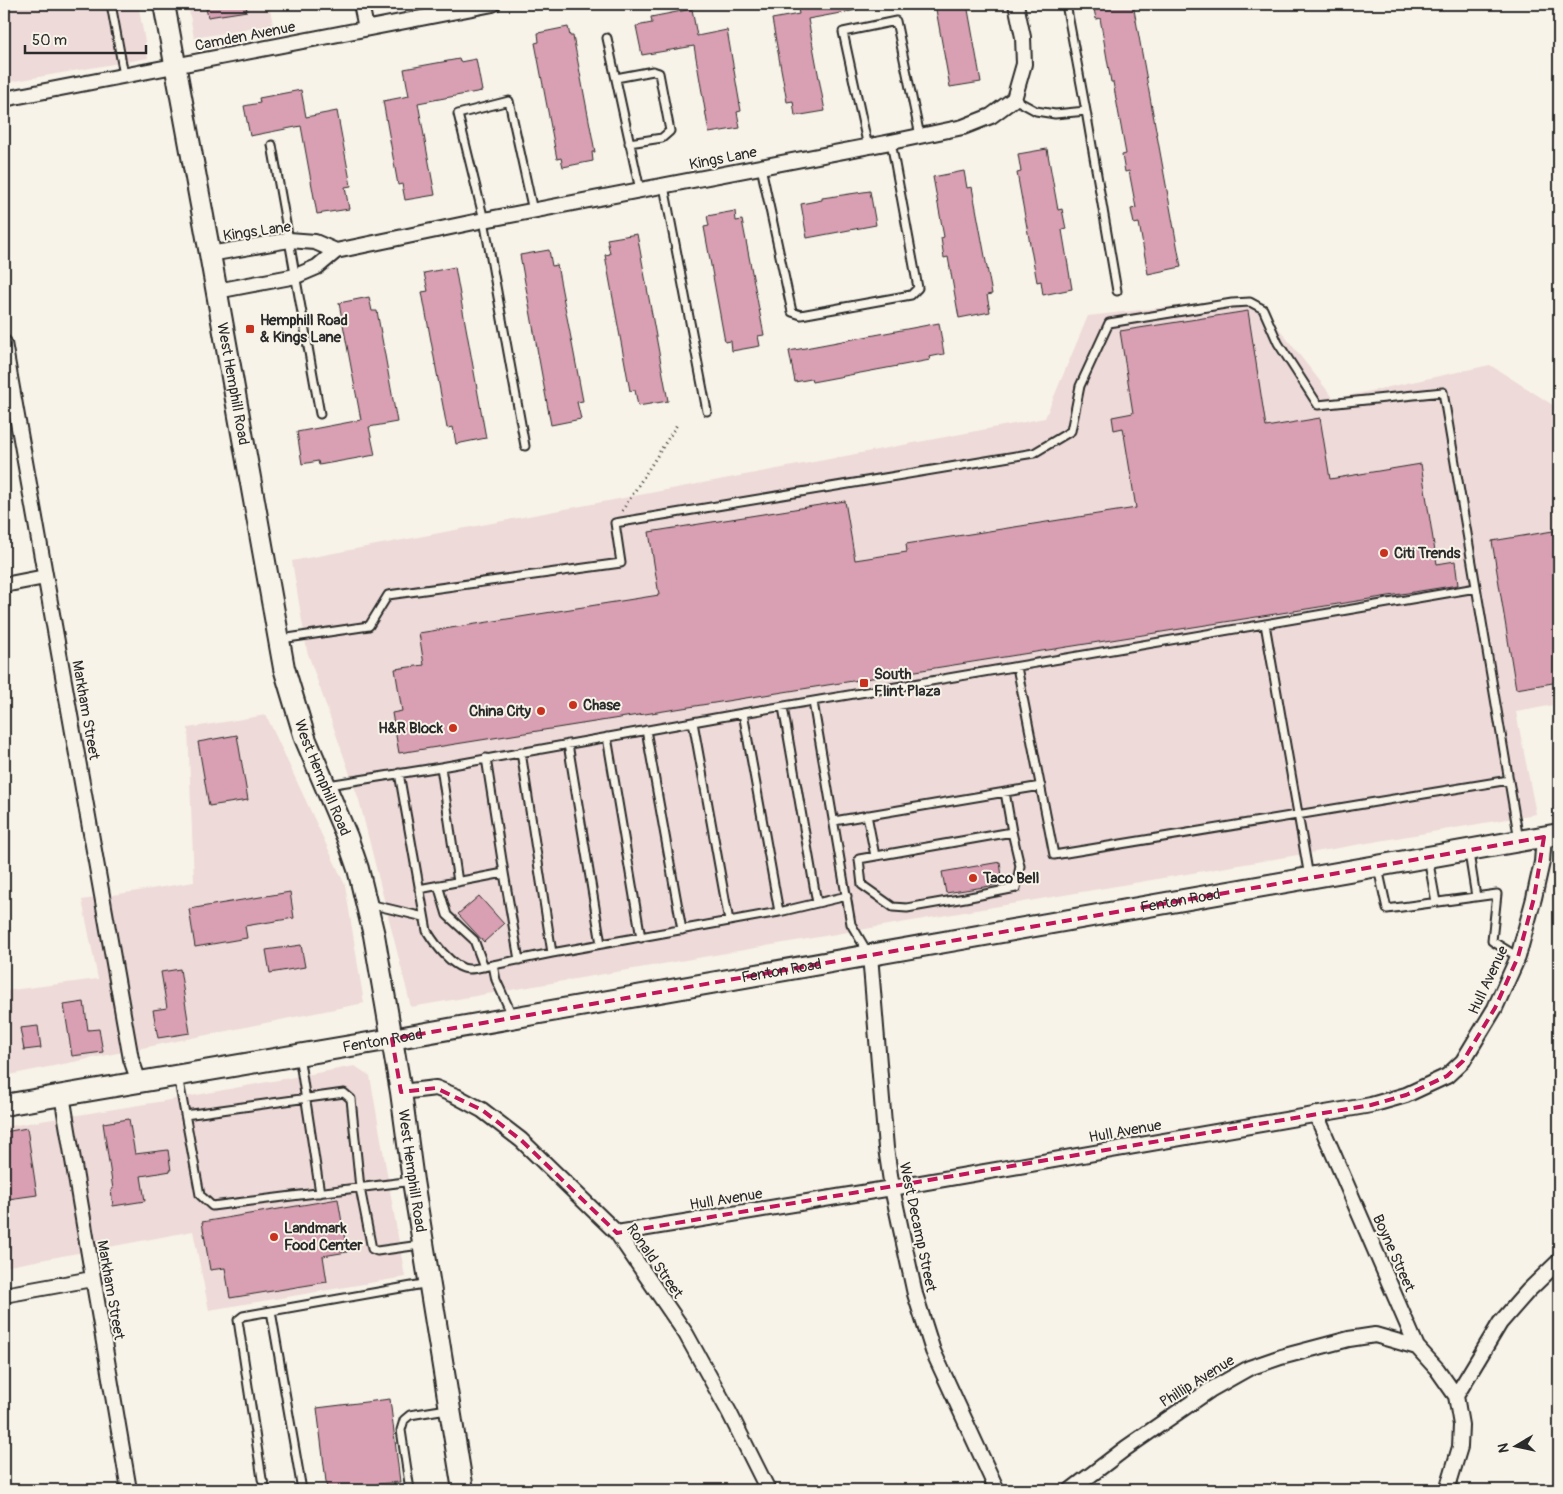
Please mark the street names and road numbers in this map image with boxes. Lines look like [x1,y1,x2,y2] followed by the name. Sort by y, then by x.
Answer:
[193,17,298,56] street label: Camden Avenue
[688,143,759,174] street label: Kings Lane
[222,217,293,246] street label: Kings Lane
[212,321,253,447] street label: West Hemphill Road
[67,659,104,762] street label: Markham Street
[290,717,354,839] street label: West Hemphill Road
[1139,885,1222,917] street label: Fenton Road
[1464,942,1513,1018] street label: Hull Avenue
[740,955,823,987] street label: Fenton Road
[341,1025,424,1057] street label: Fenton Road
[393,1108,430,1234] street label: West Hemphill Road
[1087,1116,1164,1147] street label: Hull Avenue
[895,1161,941,1295] street label: West Decamp Street
[688,1184,764,1215] street label: Hull Avenue
[1368,1212,1419,1296] street label: Boyne Street
[622,1220,688,1303] street label: Ronald Street
[92,1239,129,1342] street label: Markham Street
[1156,1351,1239,1412] street label: Phillip Avenue

